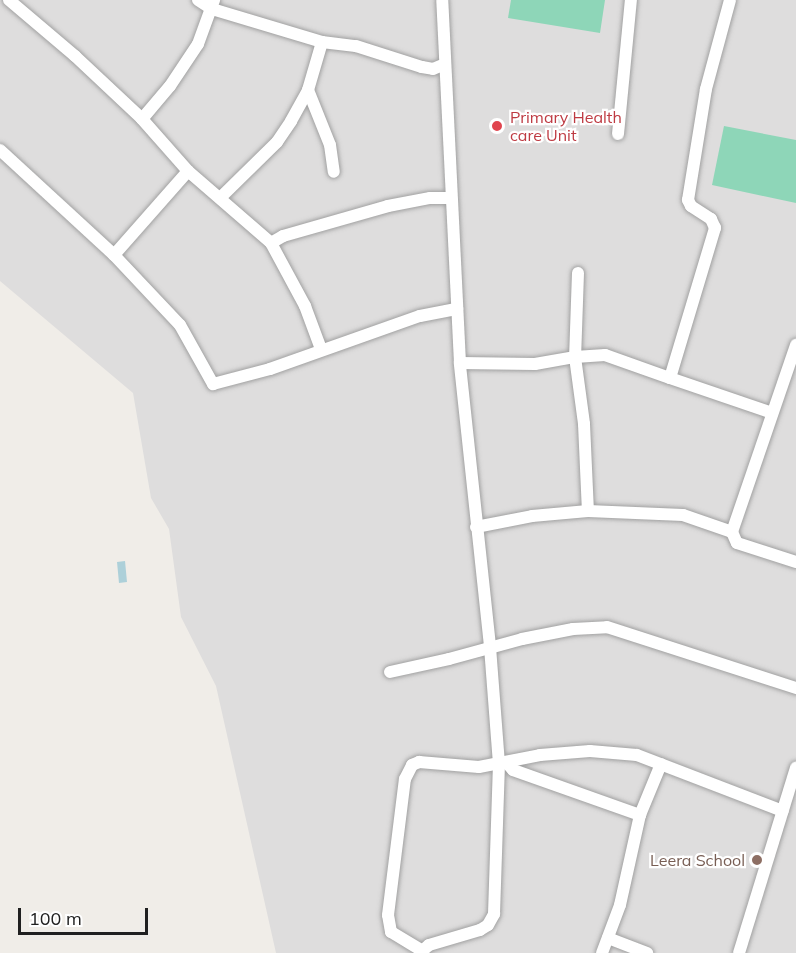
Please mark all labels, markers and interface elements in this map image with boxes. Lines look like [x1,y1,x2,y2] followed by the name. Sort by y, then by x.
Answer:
[510,107,622,145] place label: Primary Health care Unit
[488,117,506,135] marker: Primary Health care Unit
[650,850,745,870] place label: Leera School
[750,853,764,867] marker: Leera School
[21,896,152,934] scale bar
[29,907,82,930] text: 100 m

